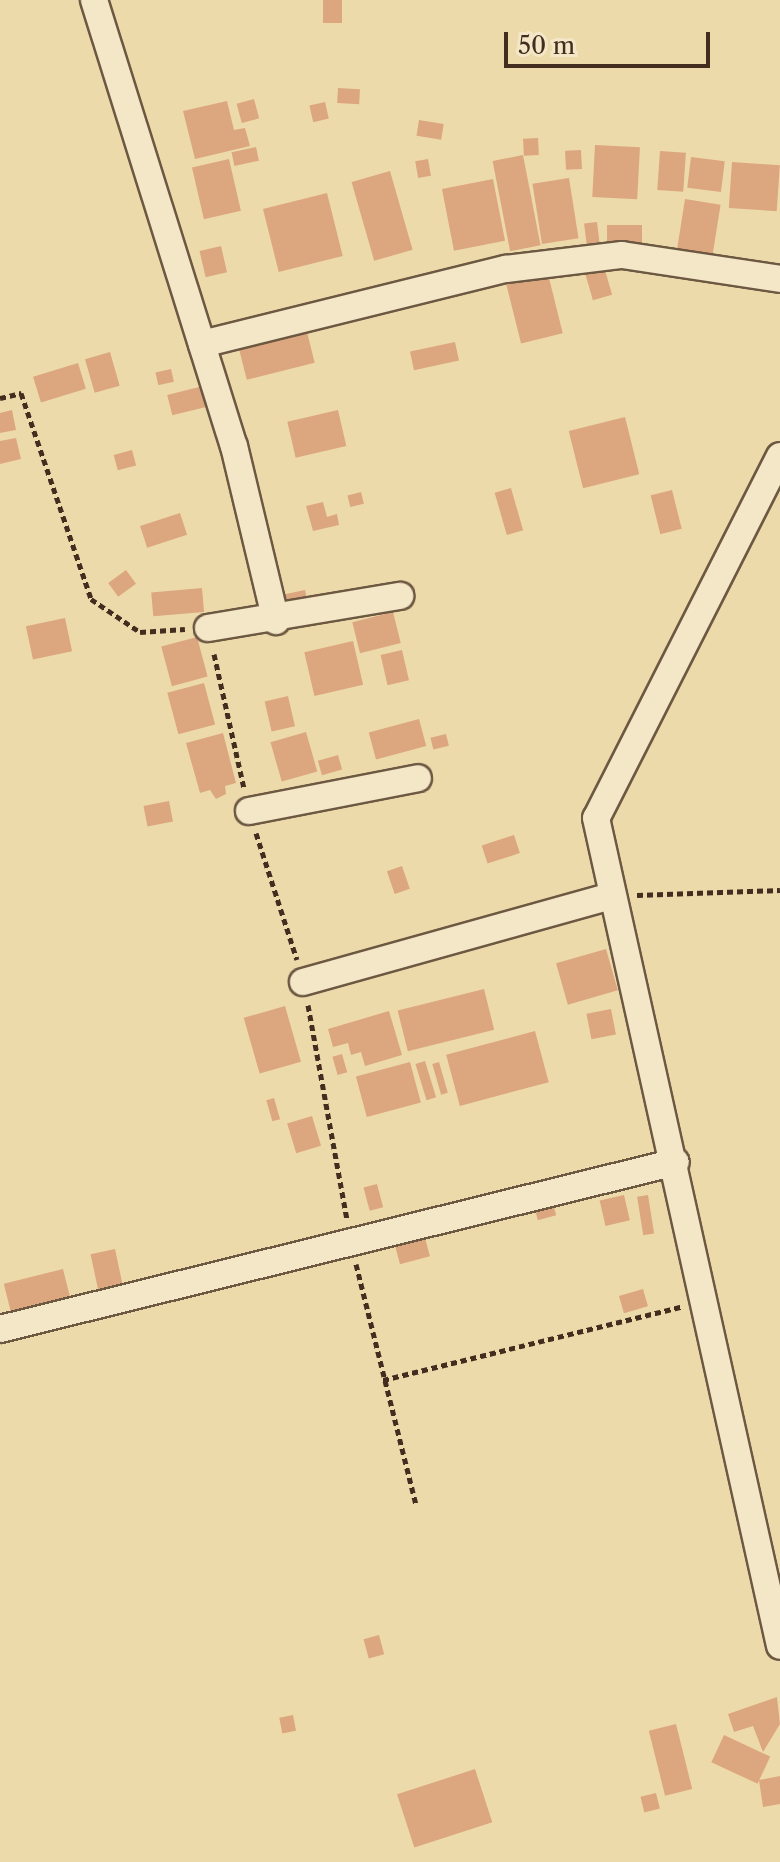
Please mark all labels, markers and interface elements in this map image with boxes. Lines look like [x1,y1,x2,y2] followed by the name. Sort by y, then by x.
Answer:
[508,16,714,66] scale bar
[518,31,575,60] text: 50 m

